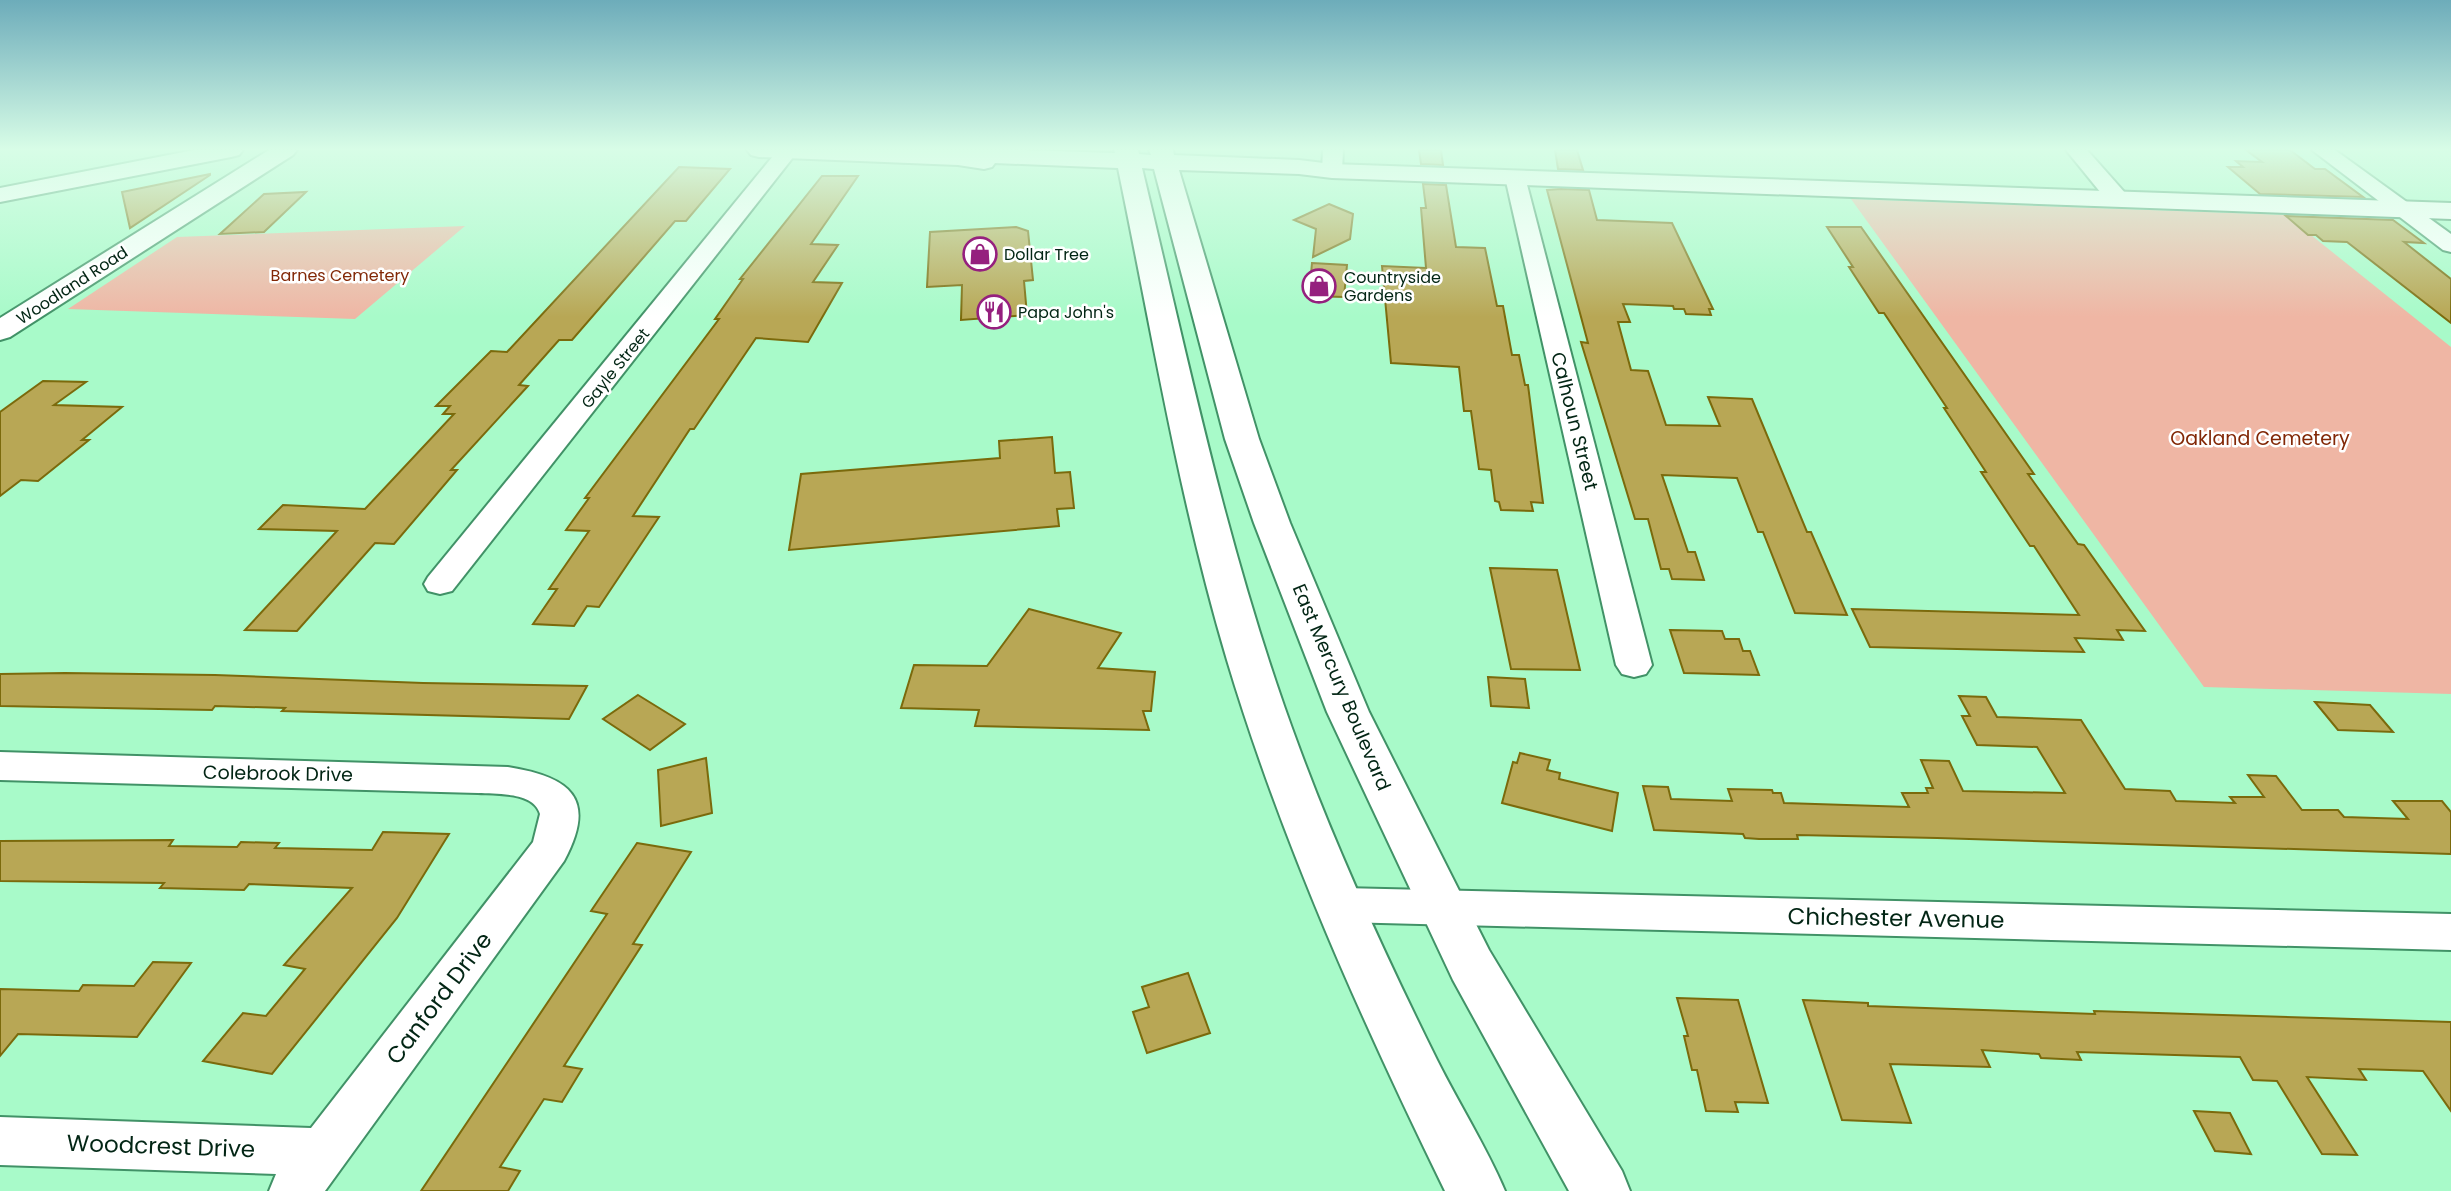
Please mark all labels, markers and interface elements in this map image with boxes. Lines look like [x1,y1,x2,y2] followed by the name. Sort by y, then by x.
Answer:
[961,235,999,273] shop icon: Dollar Tree
[12,241,132,330] street label: Woodland Road
[1004,243,1089,266] place label: Dollar Tree
[271,264,409,287] park label: Barnes Cemetery
[1344,266,1441,307] place label: Countryside Gardens
[1300,267,1338,305] shop icon: Countryside Gardens
[975,293,1013,331] restaurant icon: Papa John's
[1018,301,1114,324] place label: Papa John's
[576,323,655,413] street label: Gayle Street
[1544,349,1605,493] street label: Calhoun Street
[2170,425,2350,452] park label: Oakland Cemetery
[1286,580,1397,795] street label: East Mercury Boulevard
[203,759,353,788] street label: Colebrook Drive
[1787,900,2005,936] street label: Chichester Avenue
[379,925,499,1071] street label: Canford Drive
[66,1127,256,1165] street label: Woodcrest Drive

